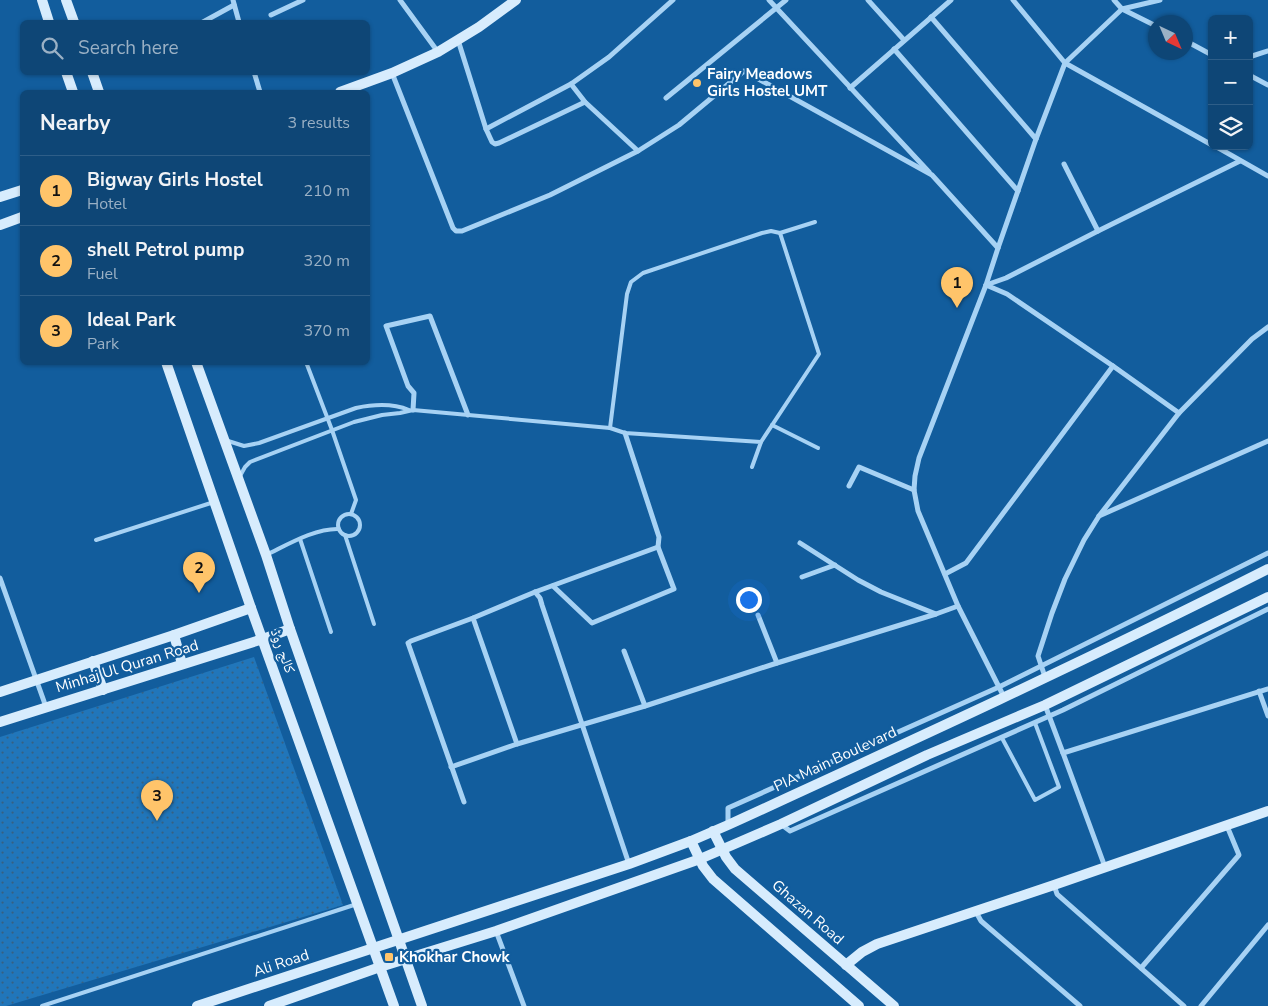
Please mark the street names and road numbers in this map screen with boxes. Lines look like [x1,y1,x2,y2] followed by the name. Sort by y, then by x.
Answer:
[266,626,300,676] street label: کالج روڈ
[53,635,201,697] street label: Minhaj Ul Quran Road
[770,722,900,796] street label: PIA Main Boulevard
[768,875,848,949] street label: Ghazan Road
[251,945,311,981] street label: Ali Road

